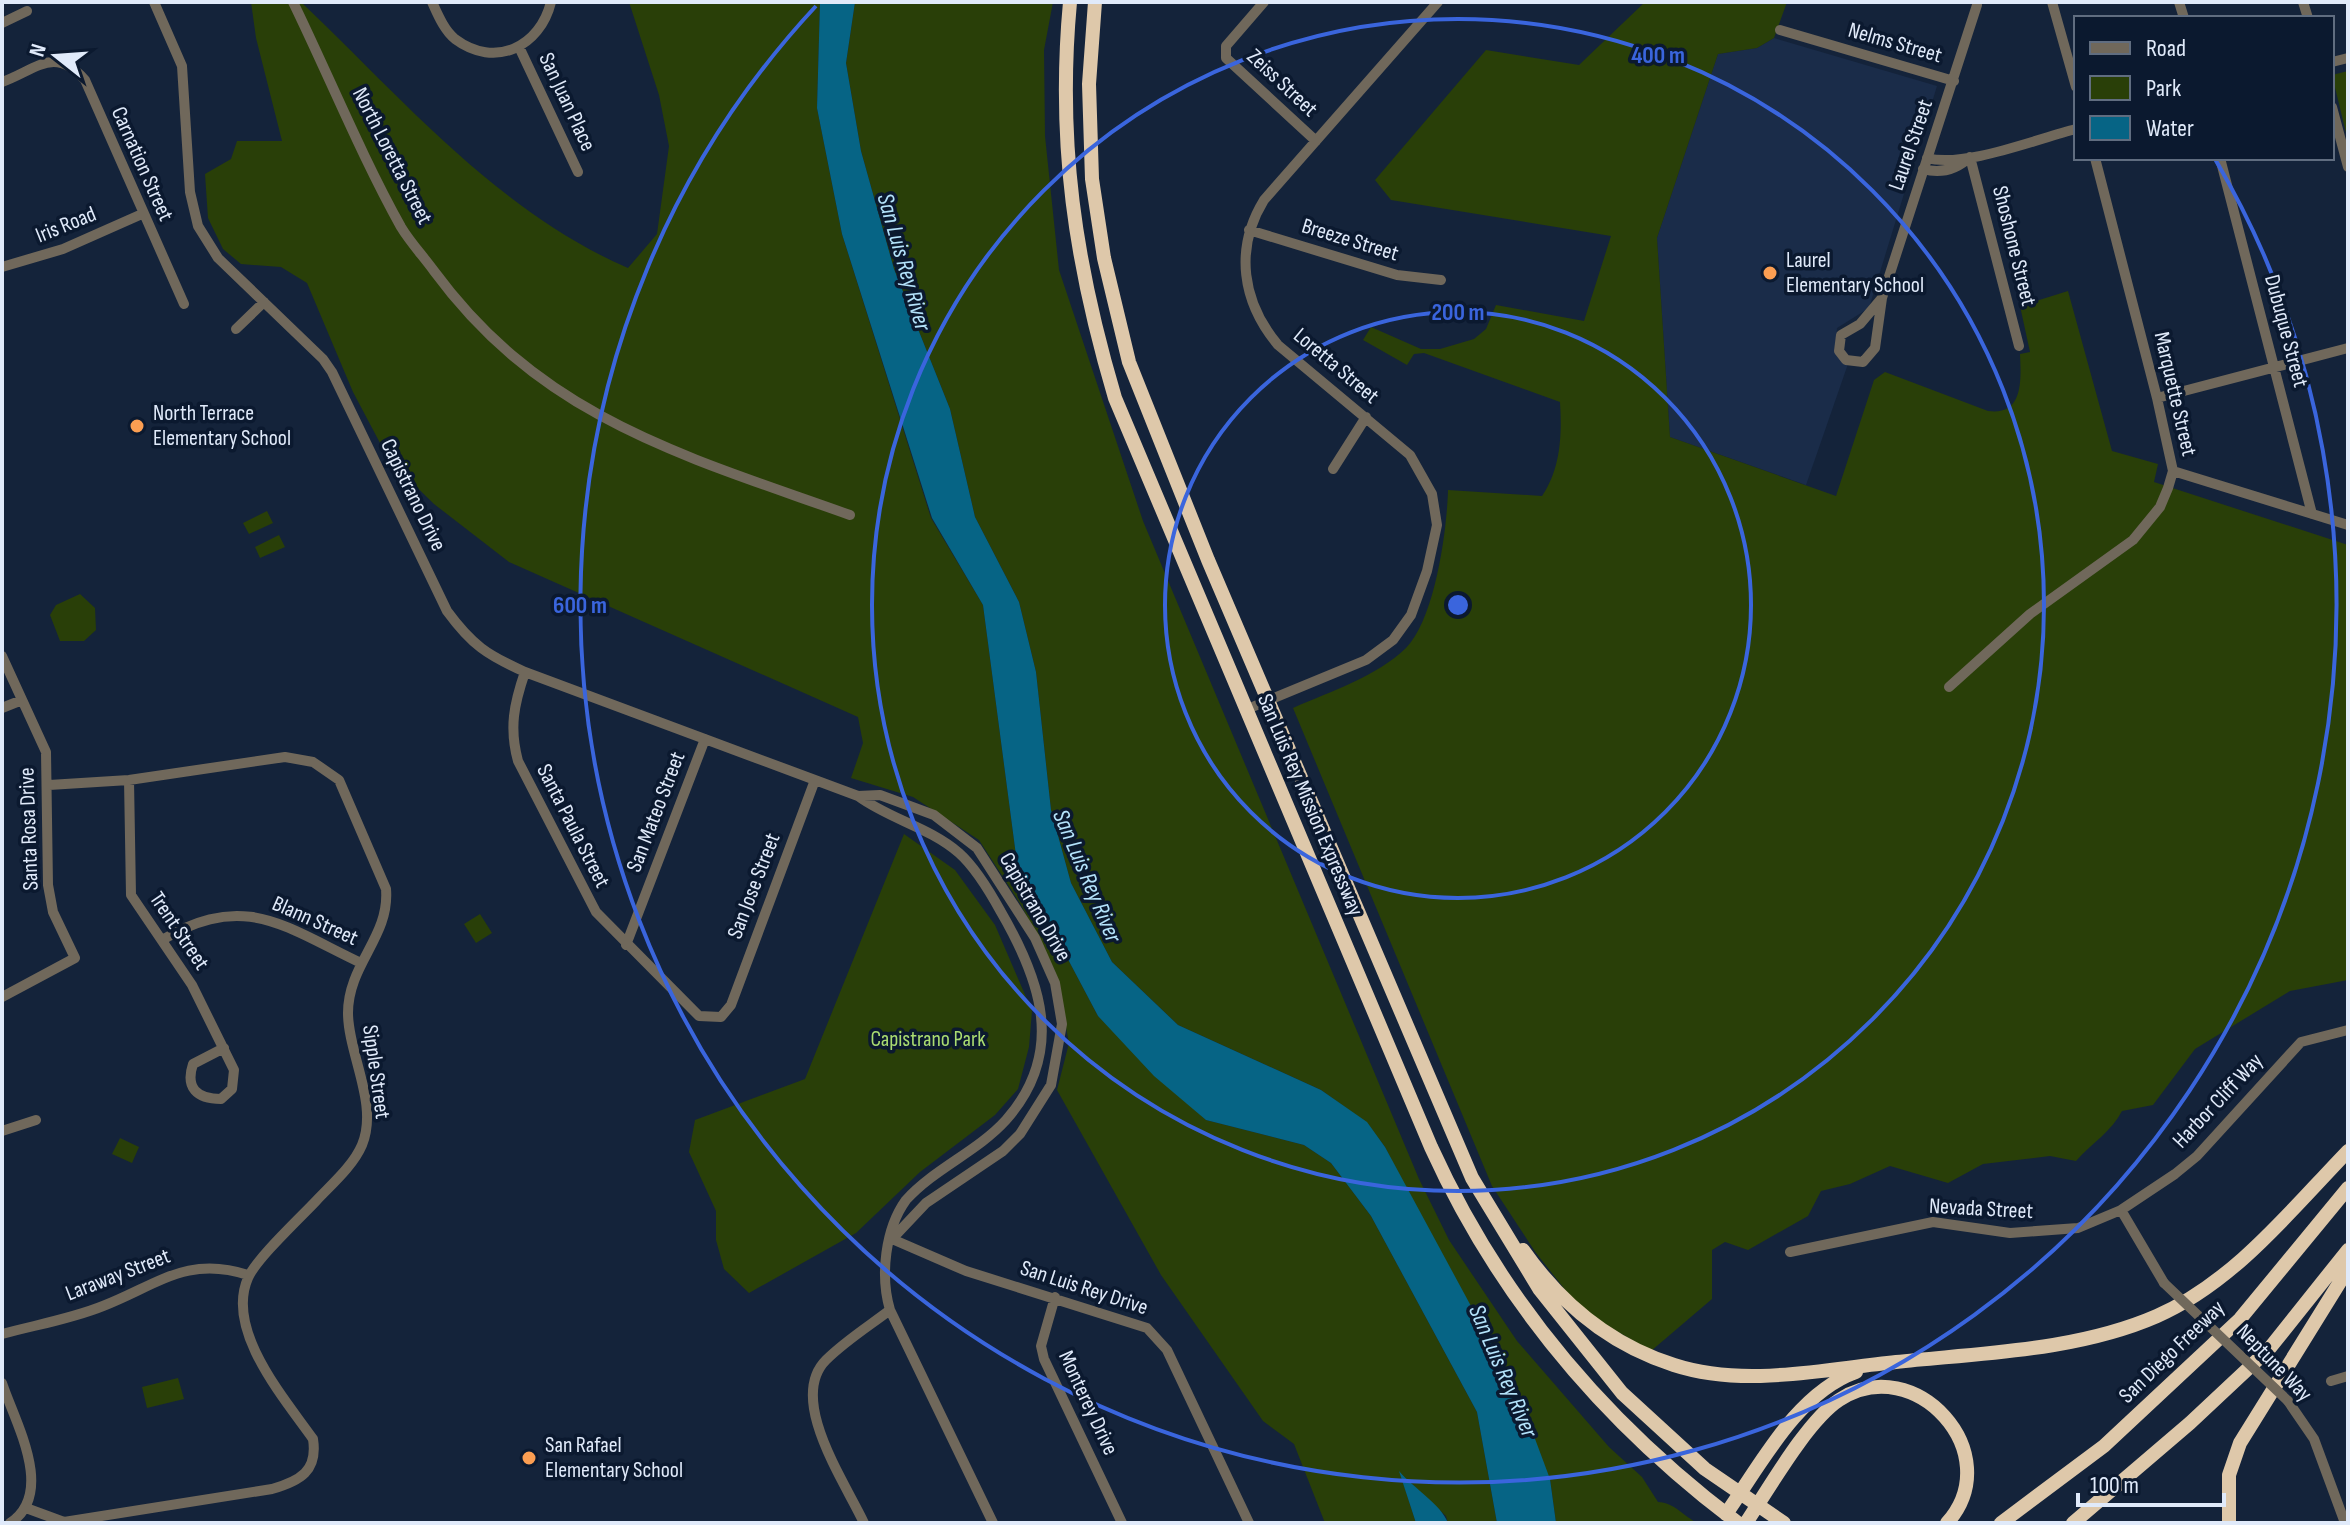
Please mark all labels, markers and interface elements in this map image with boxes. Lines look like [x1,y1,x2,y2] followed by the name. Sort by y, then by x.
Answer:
[16,16,96,96] north arrow
[2074,16,2334,160] legend
[1845,17,1945,69] street label: Nelms Street
[2146,34,2186,63] text: Road
[24,41,53,60] text: N
[1631,41,1685,70] text: 400 m
[1241,43,1323,123] street label: Zeiss Street
[533,49,601,155] street label: San Juan Place
[2146,74,2181,103] text: Park
[346,83,438,229] street label: North Loretta Street
[1883,96,1939,194] street label: Laurel Street
[105,103,179,226] street label: Carnation Street
[2146,114,2194,143] text: Water
[1986,183,2042,309] street label: Shoshone Street
[871,190,938,335] water label: San Luis Rey River
[32,201,100,249] street label: Iris Road
[1298,213,1402,268] street label: Breeze Street
[1786,247,1924,299] place label: Laurel Elementary School
[1761,264,1779,282] marker: Laurel Elementary School
[2258,272,2314,391] street label: Dubuque Street
[1431,298,1485,327] text: 200 m
[1288,322,1385,410] street label: Loretta Street
[2148,329,2202,459] street label: Marquette Street
[153,400,291,452] place label: North Terrace Elementary School
[128,417,146,435] marker: North Terrace Elementary School
[374,434,452,556] street label: Capistrano Drive
[553,591,607,620] text: 600 m
[1444,591,1472,619] centre of rings
[1251,690,1369,921] street label: San Luis Rey Mission Expressway
[621,748,691,876] street label: San Mateo Street
[530,760,616,893] street label: Santa Paula Street
[13,767,45,891] street label: Santa Rosa Drive
[1046,805,1128,948] water label: San Luis Rey River
[721,829,787,943] street label: San Jose Street
[993,848,1077,966] street label: Capistrano Drive
[143,887,215,975] street label: Trent Street
[268,890,362,952] street label: Blann Street
[356,1023,396,1121] street label: Sipple Street
[870,1026,986,1053] park label: Capistrano Park
[2167,1048,2269,1154] street label: Harbor Cliff Way
[1928,1193,2034,1225] street label: Nevada Street
[62,1243,174,1307] street label: Laraway Street
[1017,1255,1151,1321] street label: San Luis Rey Drive
[2113,1294,2231,1409] street label: San Diego Freeway
[1462,1300,1544,1443] water label: San Luis Rey River
[2230,1319,2318,1408] street label: Neptune Way
[1052,1346,1124,1460] street label: Monterey Drive
[545,1432,683,1484] place label: San Rafael Elementary School
[520,1449,538,1467] marker: San Rafael Elementary School
[2078,1457,2224,1507] scale bar
[2090,1471,2139,1500] text: 100 m

